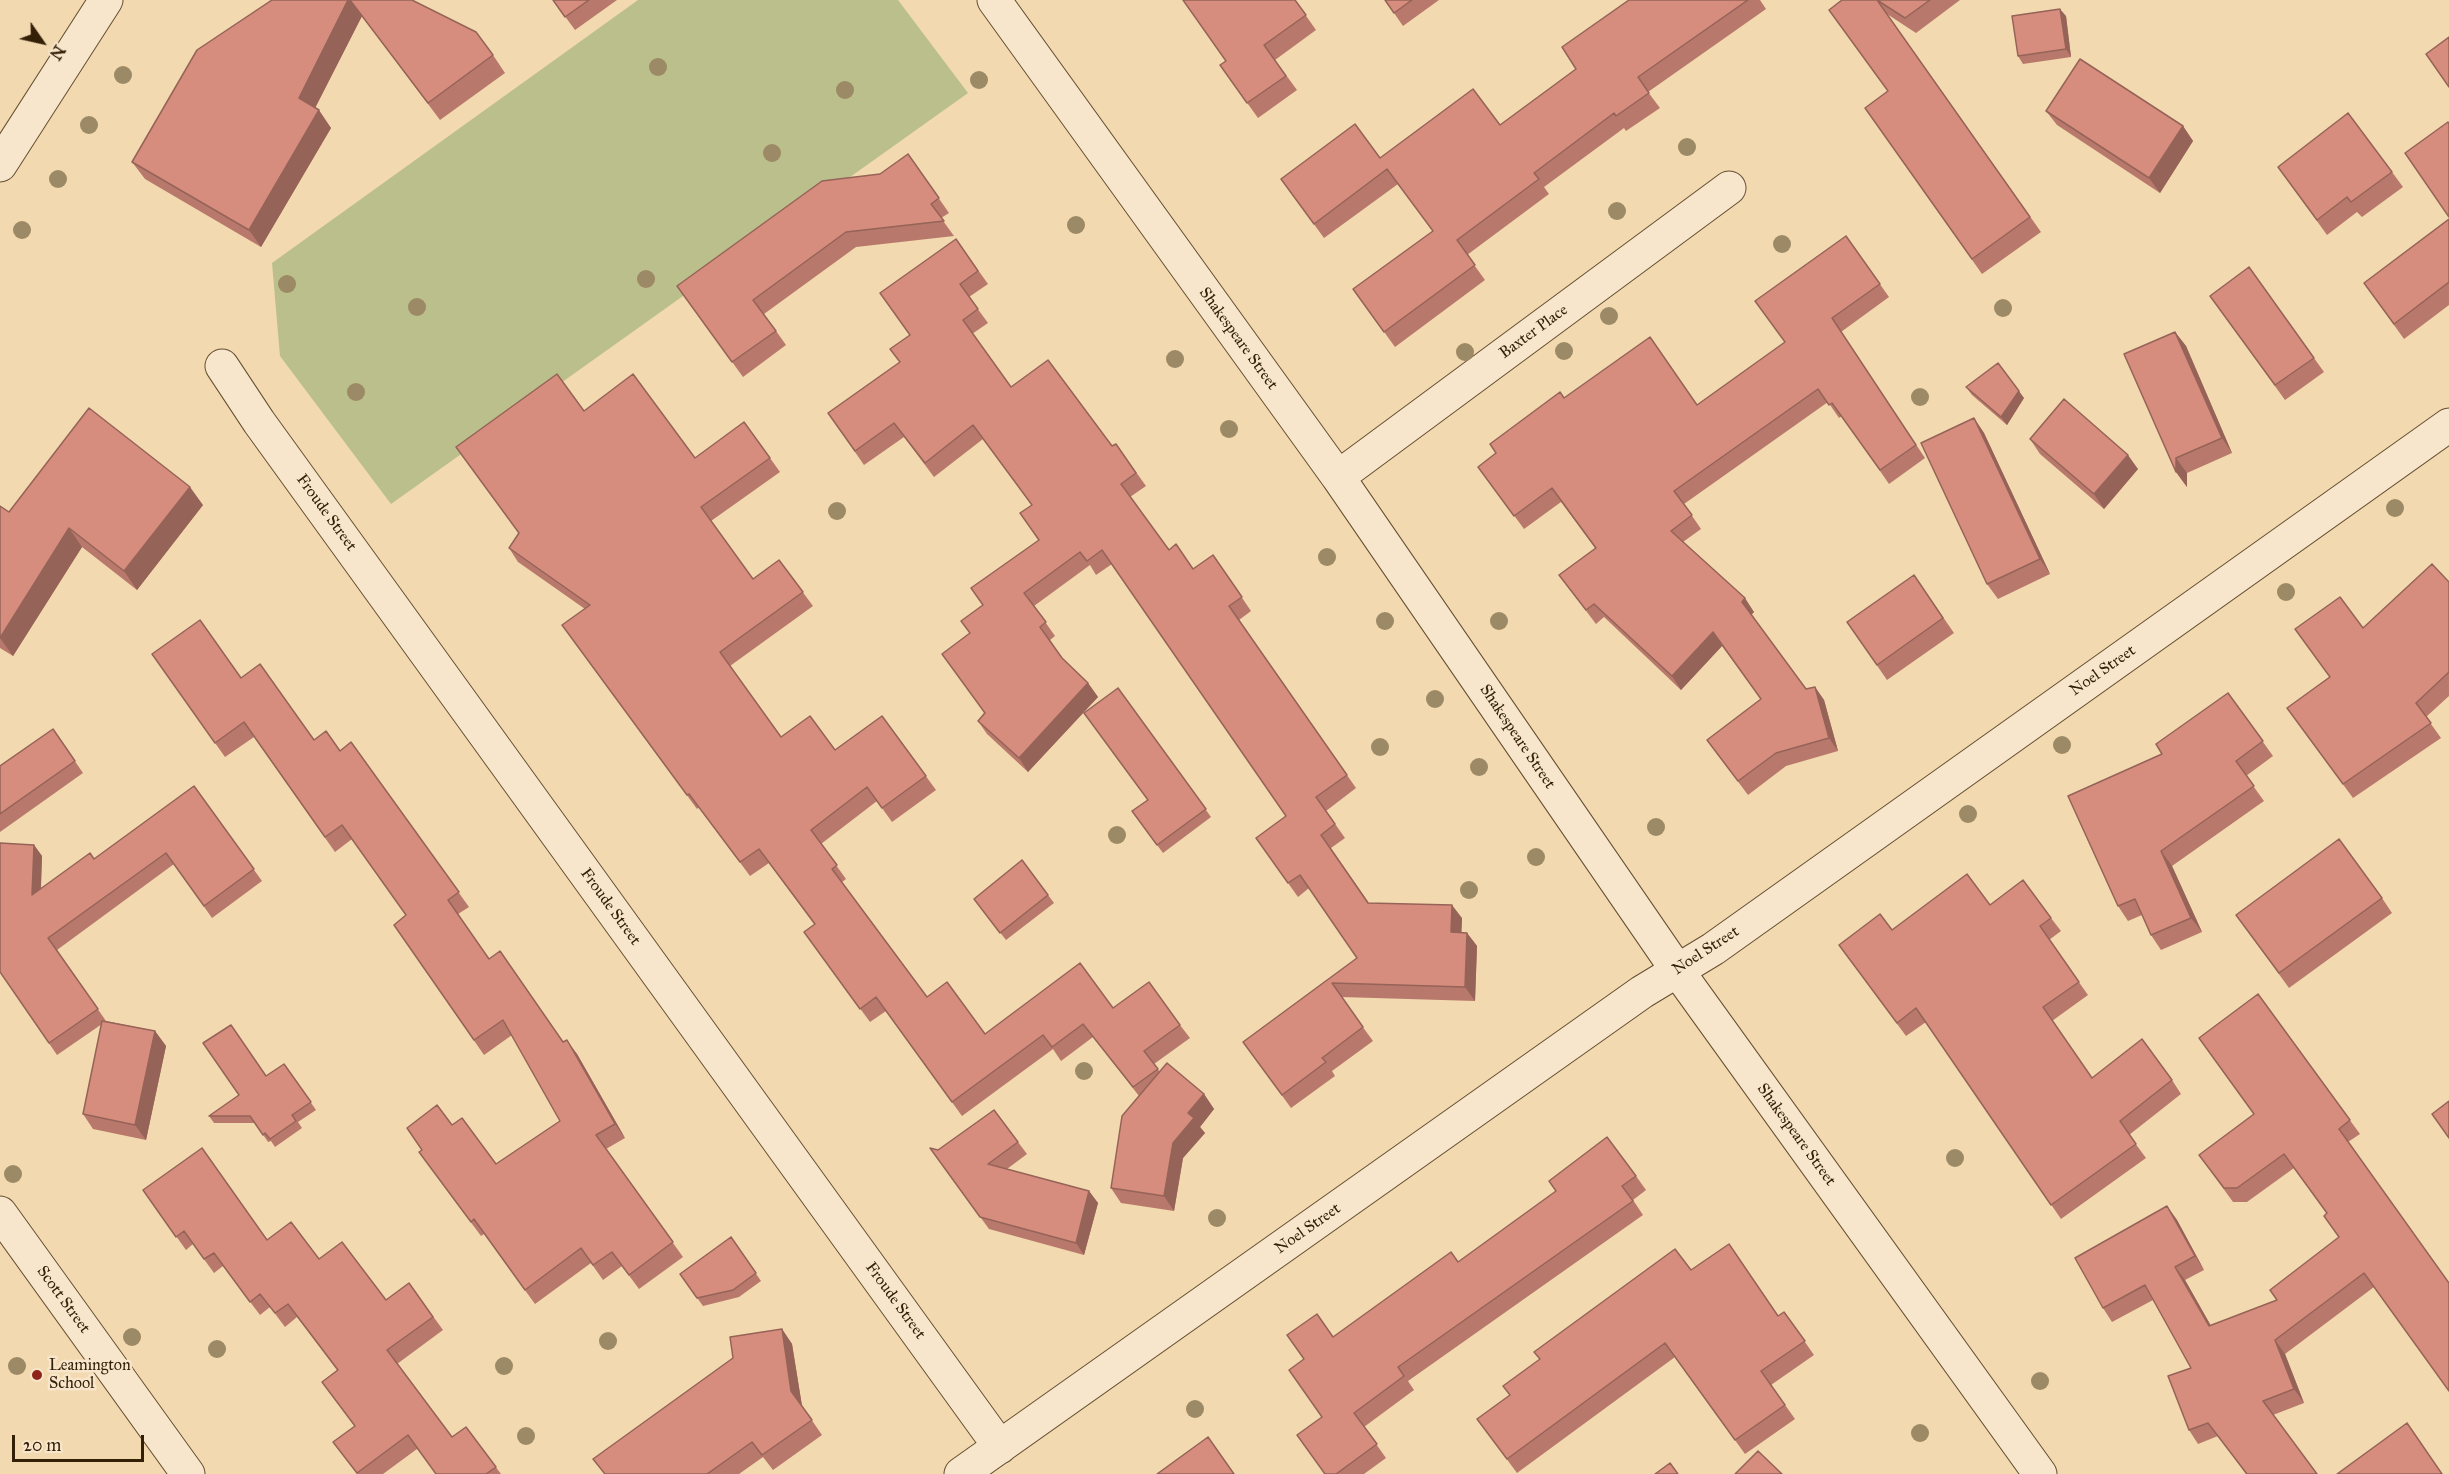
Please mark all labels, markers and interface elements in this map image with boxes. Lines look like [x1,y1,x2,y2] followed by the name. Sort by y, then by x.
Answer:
[12,12,72,72] north arrow
[46,41,69,63] text: N
[1194,284,1282,394] street label: Shakespeare Street
[1496,301,1572,363] street label: Baxter Place
[292,471,360,555] street label: Froude Street
[2067,641,2139,701] street label: Noel Street
[1475,681,1559,793] street label: Shakespeare Street
[576,865,644,949] street label: Froude Street
[1669,922,1743,980] street label: Noel Street
[1752,1080,1840,1190] street label: Shakespeare Street
[1272,1199,1344,1259] street label: Noel Street
[861,1259,929,1343] street label: Froude Street
[32,1263,94,1337] street label: Scott Street
[49,1356,131,1394] place label: Leamington School
[30,1368,44,1382] marker: Leamington School
[15,1423,147,1461] scale bar
[23,1434,61,1456] text: 20 m

